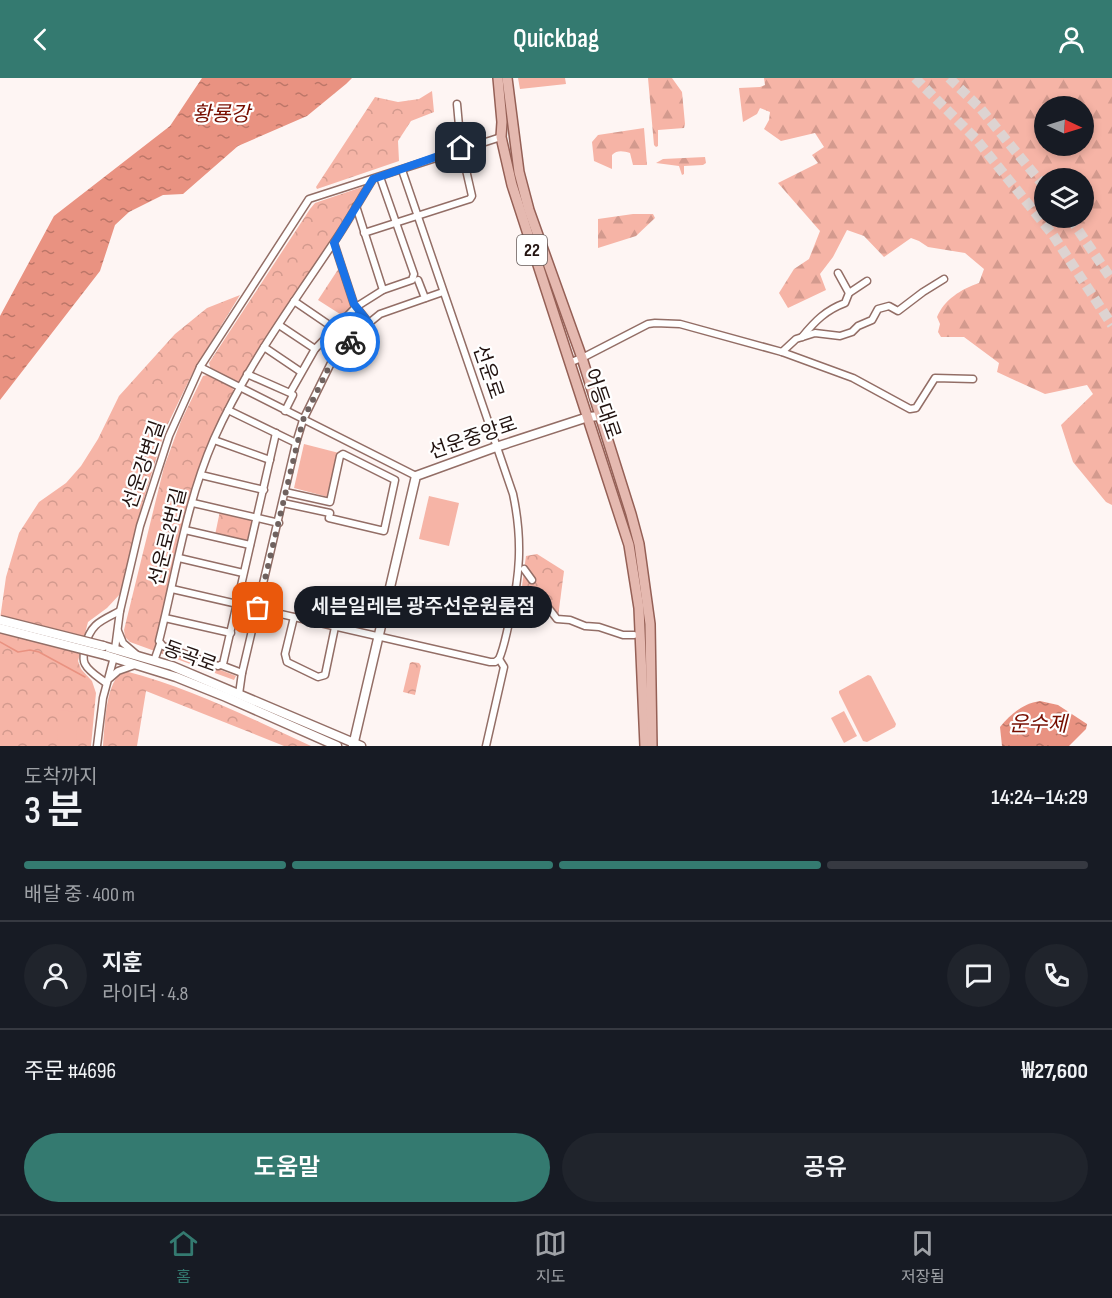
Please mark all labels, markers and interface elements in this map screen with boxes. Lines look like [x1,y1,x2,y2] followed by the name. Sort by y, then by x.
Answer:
[24,23,57,56] icon: back
[513,23,599,55] text: Quickbag
[1055,23,1088,56] icon: person
[1034,96,1094,156] north arrow
[1034,96,1094,228] map controls
[192,102,253,127] water label: 황룡강
[435,122,486,173] pin
[444,131,477,164] icon: home
[1034,168,1094,228] button: layers
[517,235,547,265] road number: 22
[320,312,380,372] courier
[334,326,367,359] icon: bike
[468,342,508,402] street label: 선운로
[579,365,625,443] street label: 어등대로
[426,412,520,464] street label: 선운중앙로
[118,418,170,512] street label: 선운강변길
[144,485,192,589] street label: 선운로2번길
[232,582,283,633] pin
[294,587,552,629] callout: 세븐일레븐 광주선운원룸점
[241,591,274,624] icon: bag
[311,595,535,619] text: 세븐일레븐 광주선운원룸점
[160,636,220,678] street label: 동곡로
[1009,712,1070,737] water label: 운수제
[24,765,98,789] text: 도착까지
[991,784,1088,811] text: 14:24–14:29
[24,788,83,835] text: 3 분
[24,883,135,907] text: 배달 중 · 400 m
[24,944,87,1007] button: person
[947,944,1010,1007] button: chat
[1025,944,1088,1007] button: phone
[102,950,142,977] text: 지훈
[102,982,188,1006] text: 라이더 · 4.8
[24,1058,116,1085] text: 주문 #4696
[1022,1058,1088,1085] text: ₩27,600
[24,1133,550,1202] button: 도움말
[562,1133,1088,1202] button: 공유
[167,1227,200,1287] tab: 홈
[534,1227,567,1287] tab: 지도
[901,1227,945,1287] tab: 저장됨

